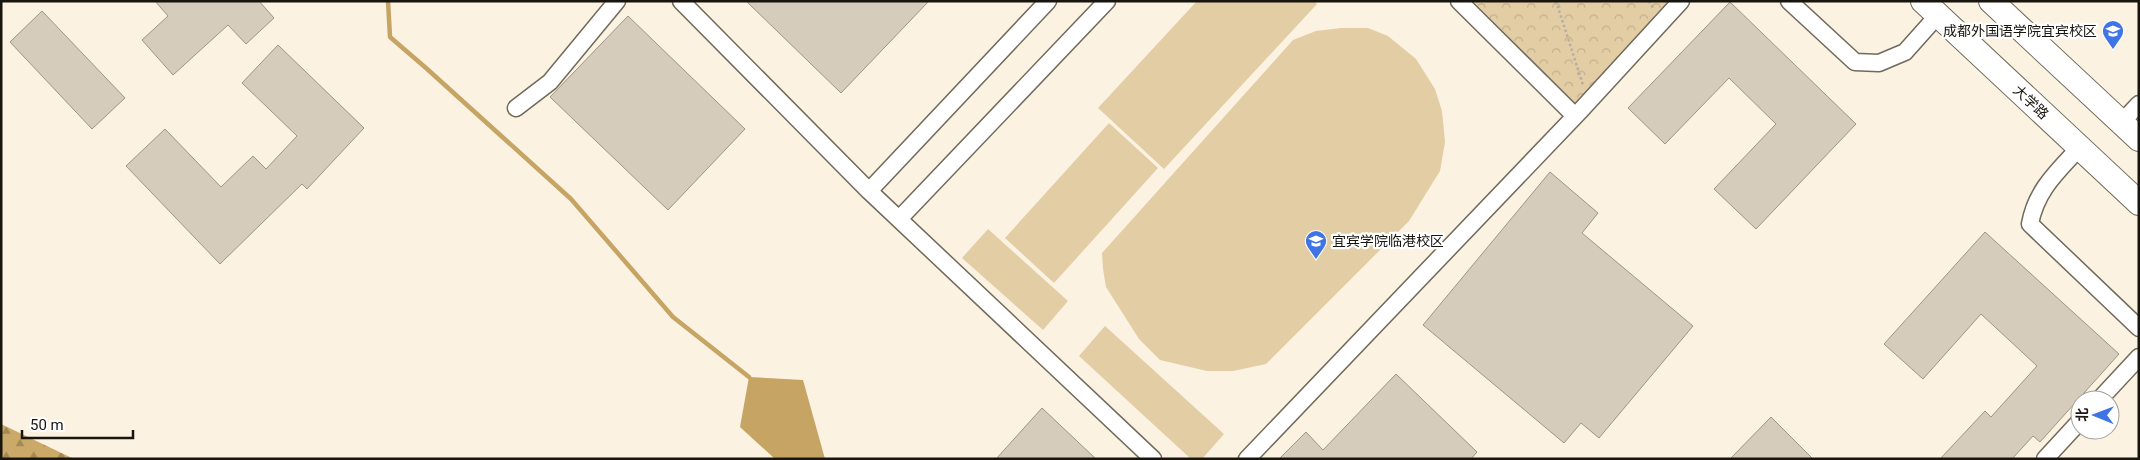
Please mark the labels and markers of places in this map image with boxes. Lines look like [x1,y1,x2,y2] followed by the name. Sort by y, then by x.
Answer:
[2101,19,2125,50] school or university icon: 成都外国语学院宜宾校区
[1943,23,2097,39] place label: 成都外国语学院宜宾校区
[1304,229,1328,260] school or university icon: 宜宾学院临港校区
[1332,233,1444,249] place label: 宜宾学院临港校区

